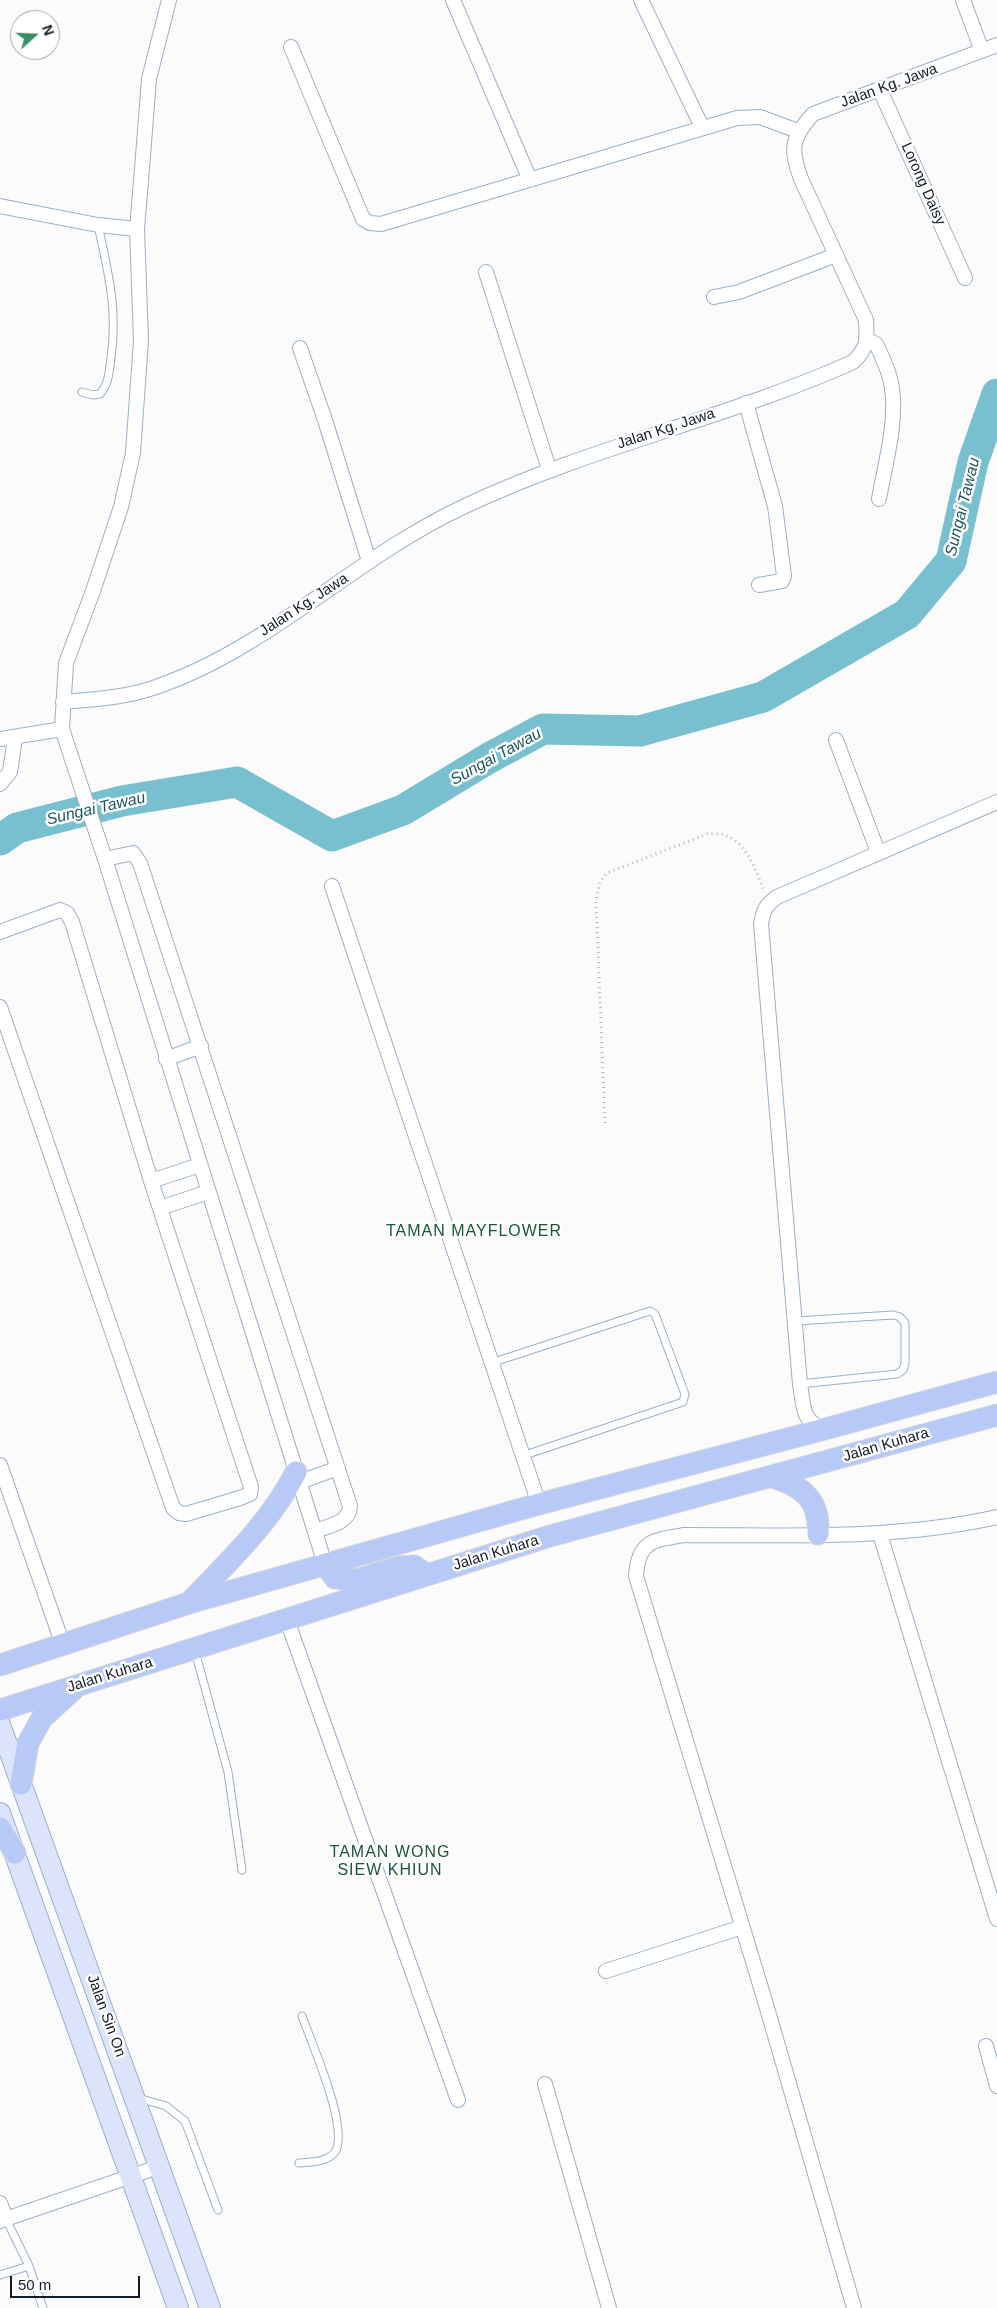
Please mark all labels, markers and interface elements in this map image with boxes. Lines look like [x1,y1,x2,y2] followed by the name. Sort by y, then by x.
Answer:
[10,10,60,60] north arrow
[39,23,57,38] text: N
[838,60,940,112] street label: Jalan Kg. Jawa
[897,140,949,228] street label: Lorong Daisy
[615,405,717,453] street label: Jalan Kg. Jawa
[941,456,985,558] water label: Sungai Tawau
[256,570,352,640] street label: Jalan Kg. Jawa
[447,724,545,790] water label: Sungai Tawau
[45,788,147,830] water label: Sungai Tawau
[384,1222,564,1242] district label: TAMAN MAYFLOWER
[841,1424,931,1466] street label: Jalan Kuhara
[451,1531,541,1575] street label: Jalan Kuhara
[65,1653,155,1697] street label: Jalan Kuhara
[328,1843,452,1881] district label: TAMAN WONG SIEW KHIUN
[83,1973,129,2059] street label: Jalan Sin On
[12,2266,142,2298] scale bar
[18,2276,51,2293] text: 50 m

